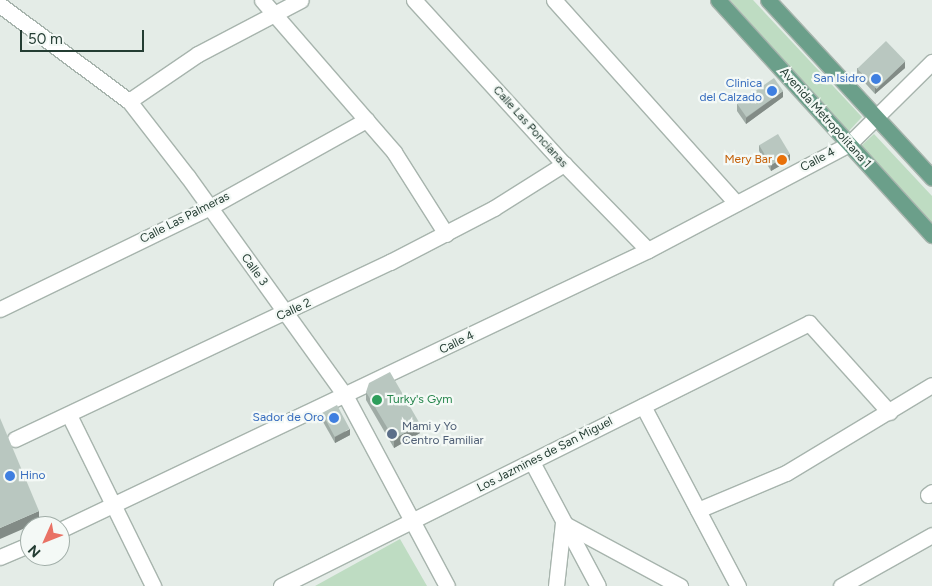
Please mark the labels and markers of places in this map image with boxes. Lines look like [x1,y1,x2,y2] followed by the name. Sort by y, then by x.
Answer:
[813,72,866,86] place label: San Isidro
[870,73,882,85] marker: San Isidro
[699,77,762,105] place label: Clinica del Calzado
[766,85,778,97] marker: Clinica del Calzado
[724,153,772,167] place label: Mery Bar
[776,154,788,166] marker: Mery Bar
[387,393,453,407] place label: Turky's Gym
[371,394,383,406] marker: Turky's Gym
[253,411,324,425] place label: Sador de Oro
[328,412,340,424] marker: Sador de Oro
[402,420,484,448] place label: Mami y Yo Centro Familiar
[386,428,398,440] marker: Mami y Yo Centro Familiar
[20,469,45,483] place label: Hino
[4,470,16,482] marker: Hino

